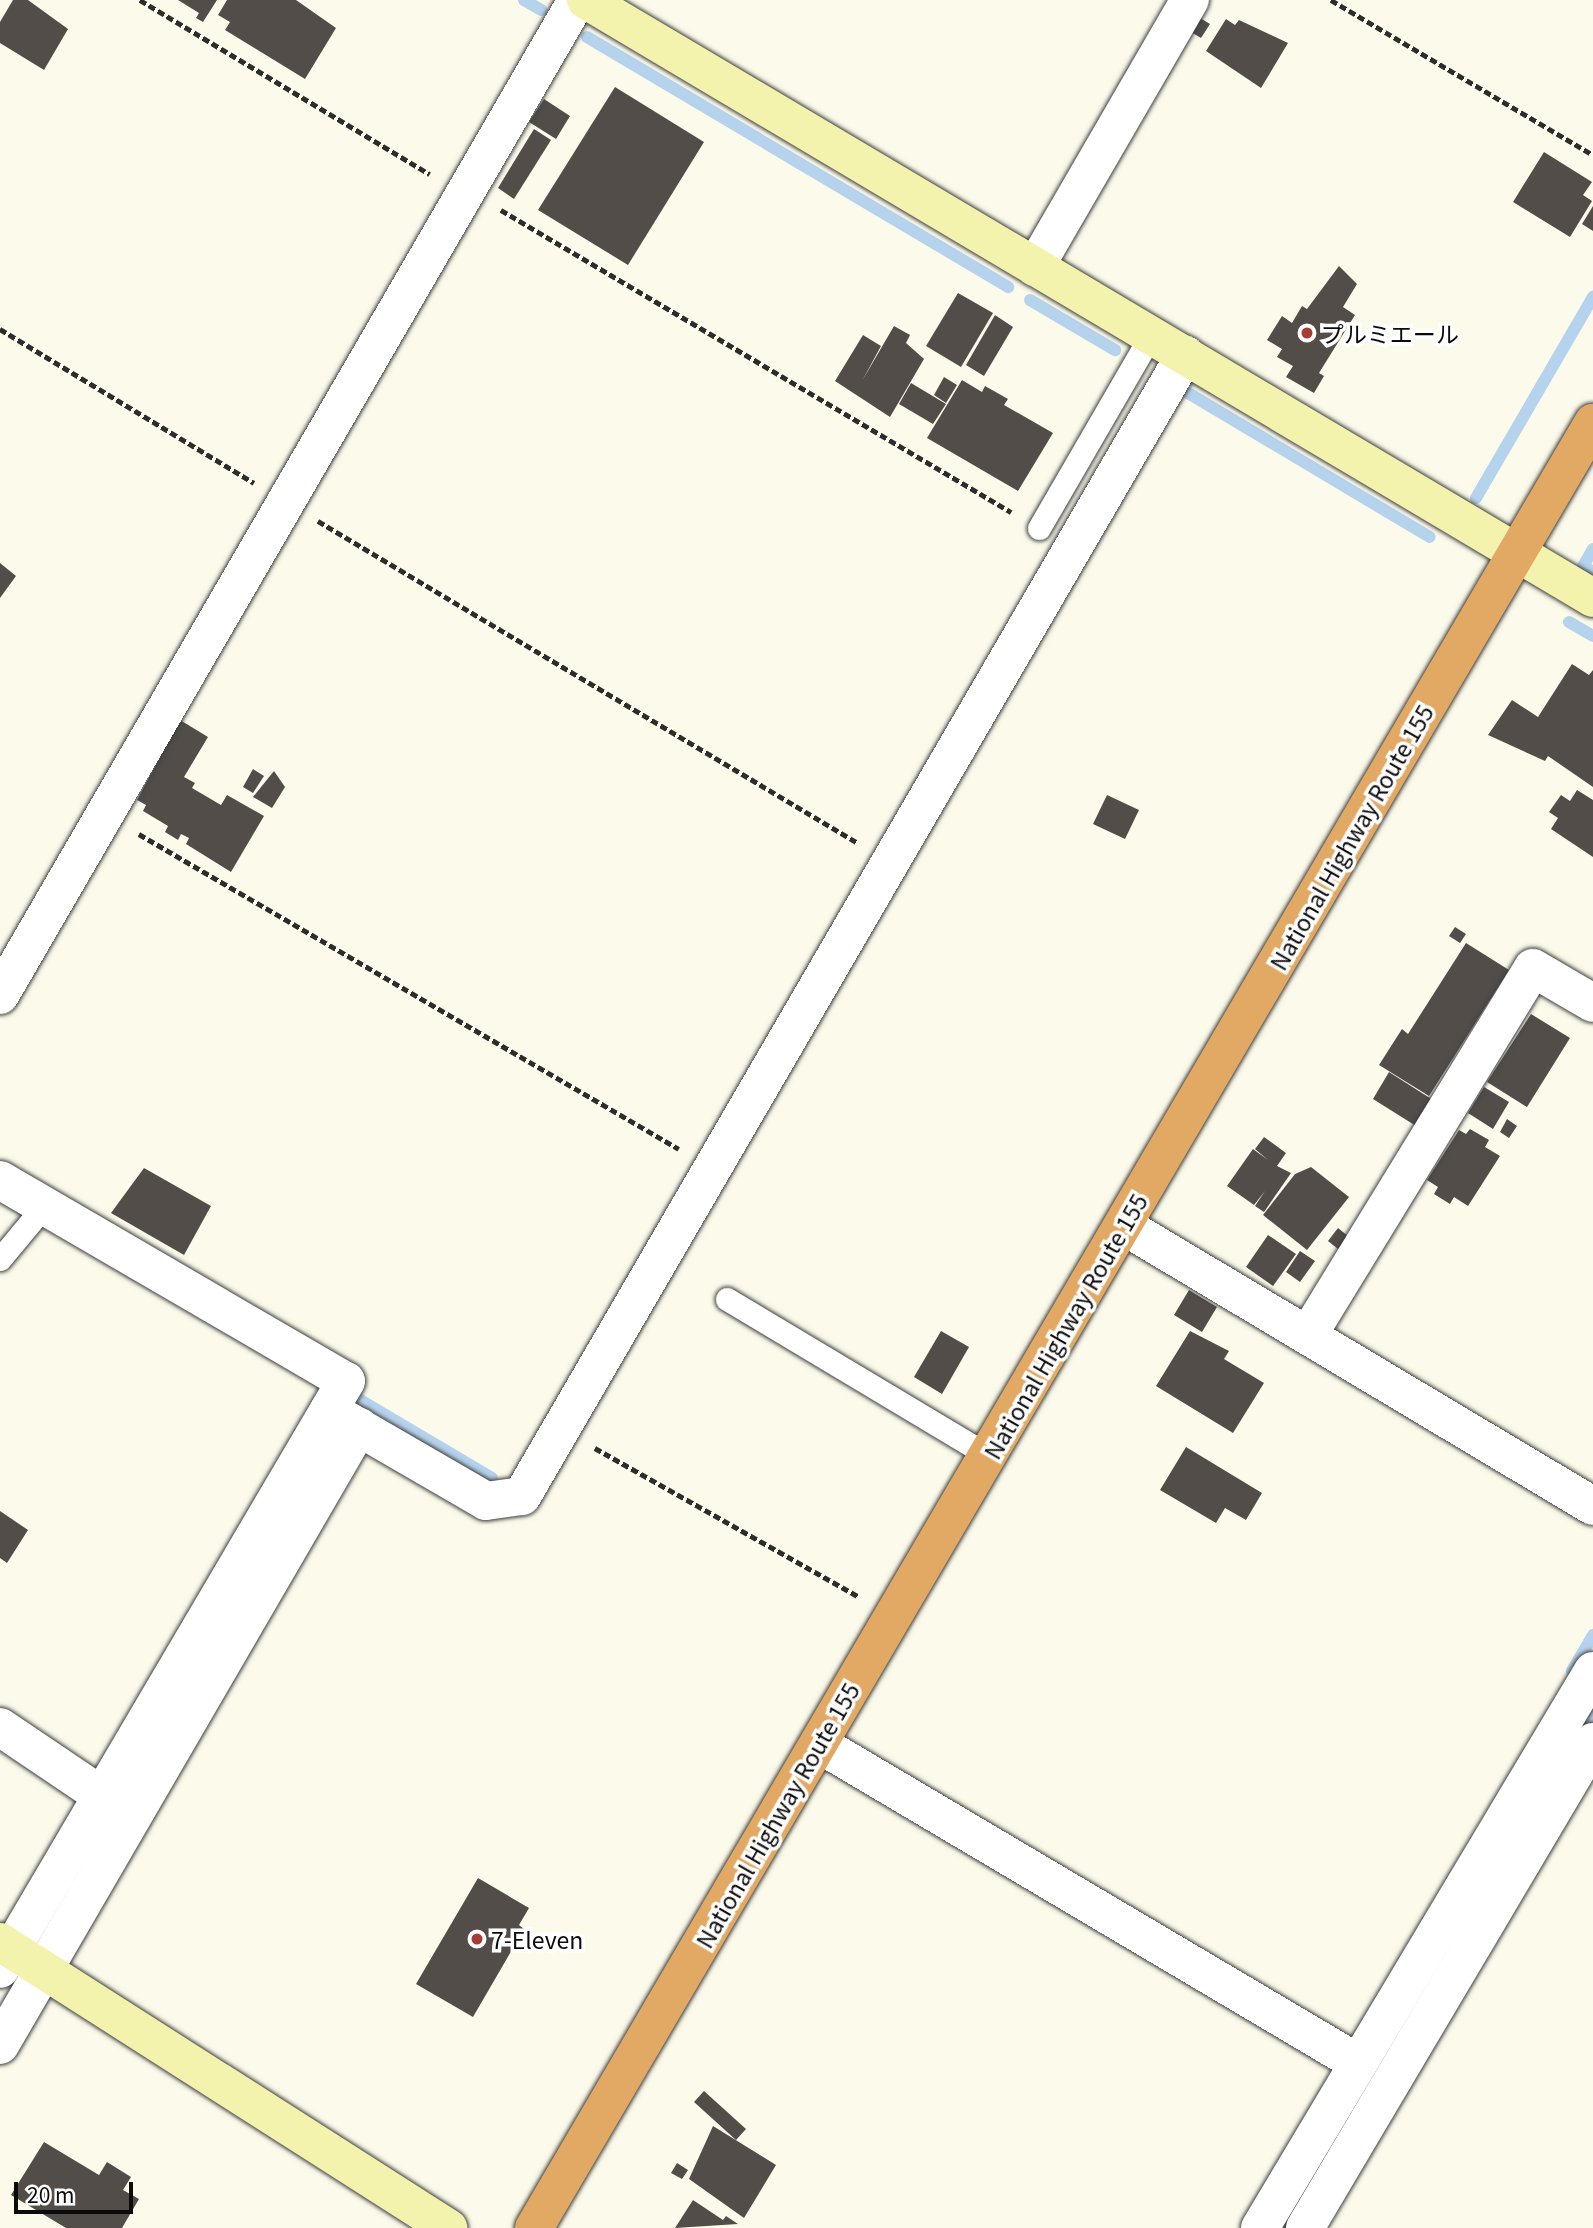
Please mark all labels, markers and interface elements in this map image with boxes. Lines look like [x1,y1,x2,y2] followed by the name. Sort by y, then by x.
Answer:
[1321,319,1459,347] place label: プルミエール
[1299,325,1315,341] marker: プルミエール
[1264,700,1438,974] street label: National Highway Route 155
[978,1189,1152,1463] street label: National Highway Route 155
[690,1678,864,1952] street label: National Highway Route 155
[491,1925,583,1953] place label: 7-Eleven
[469,1931,485,1947] marker: 7-Eleven
[18,2168,136,2212] scale bar
[27,2179,74,2209] text: 20 m

